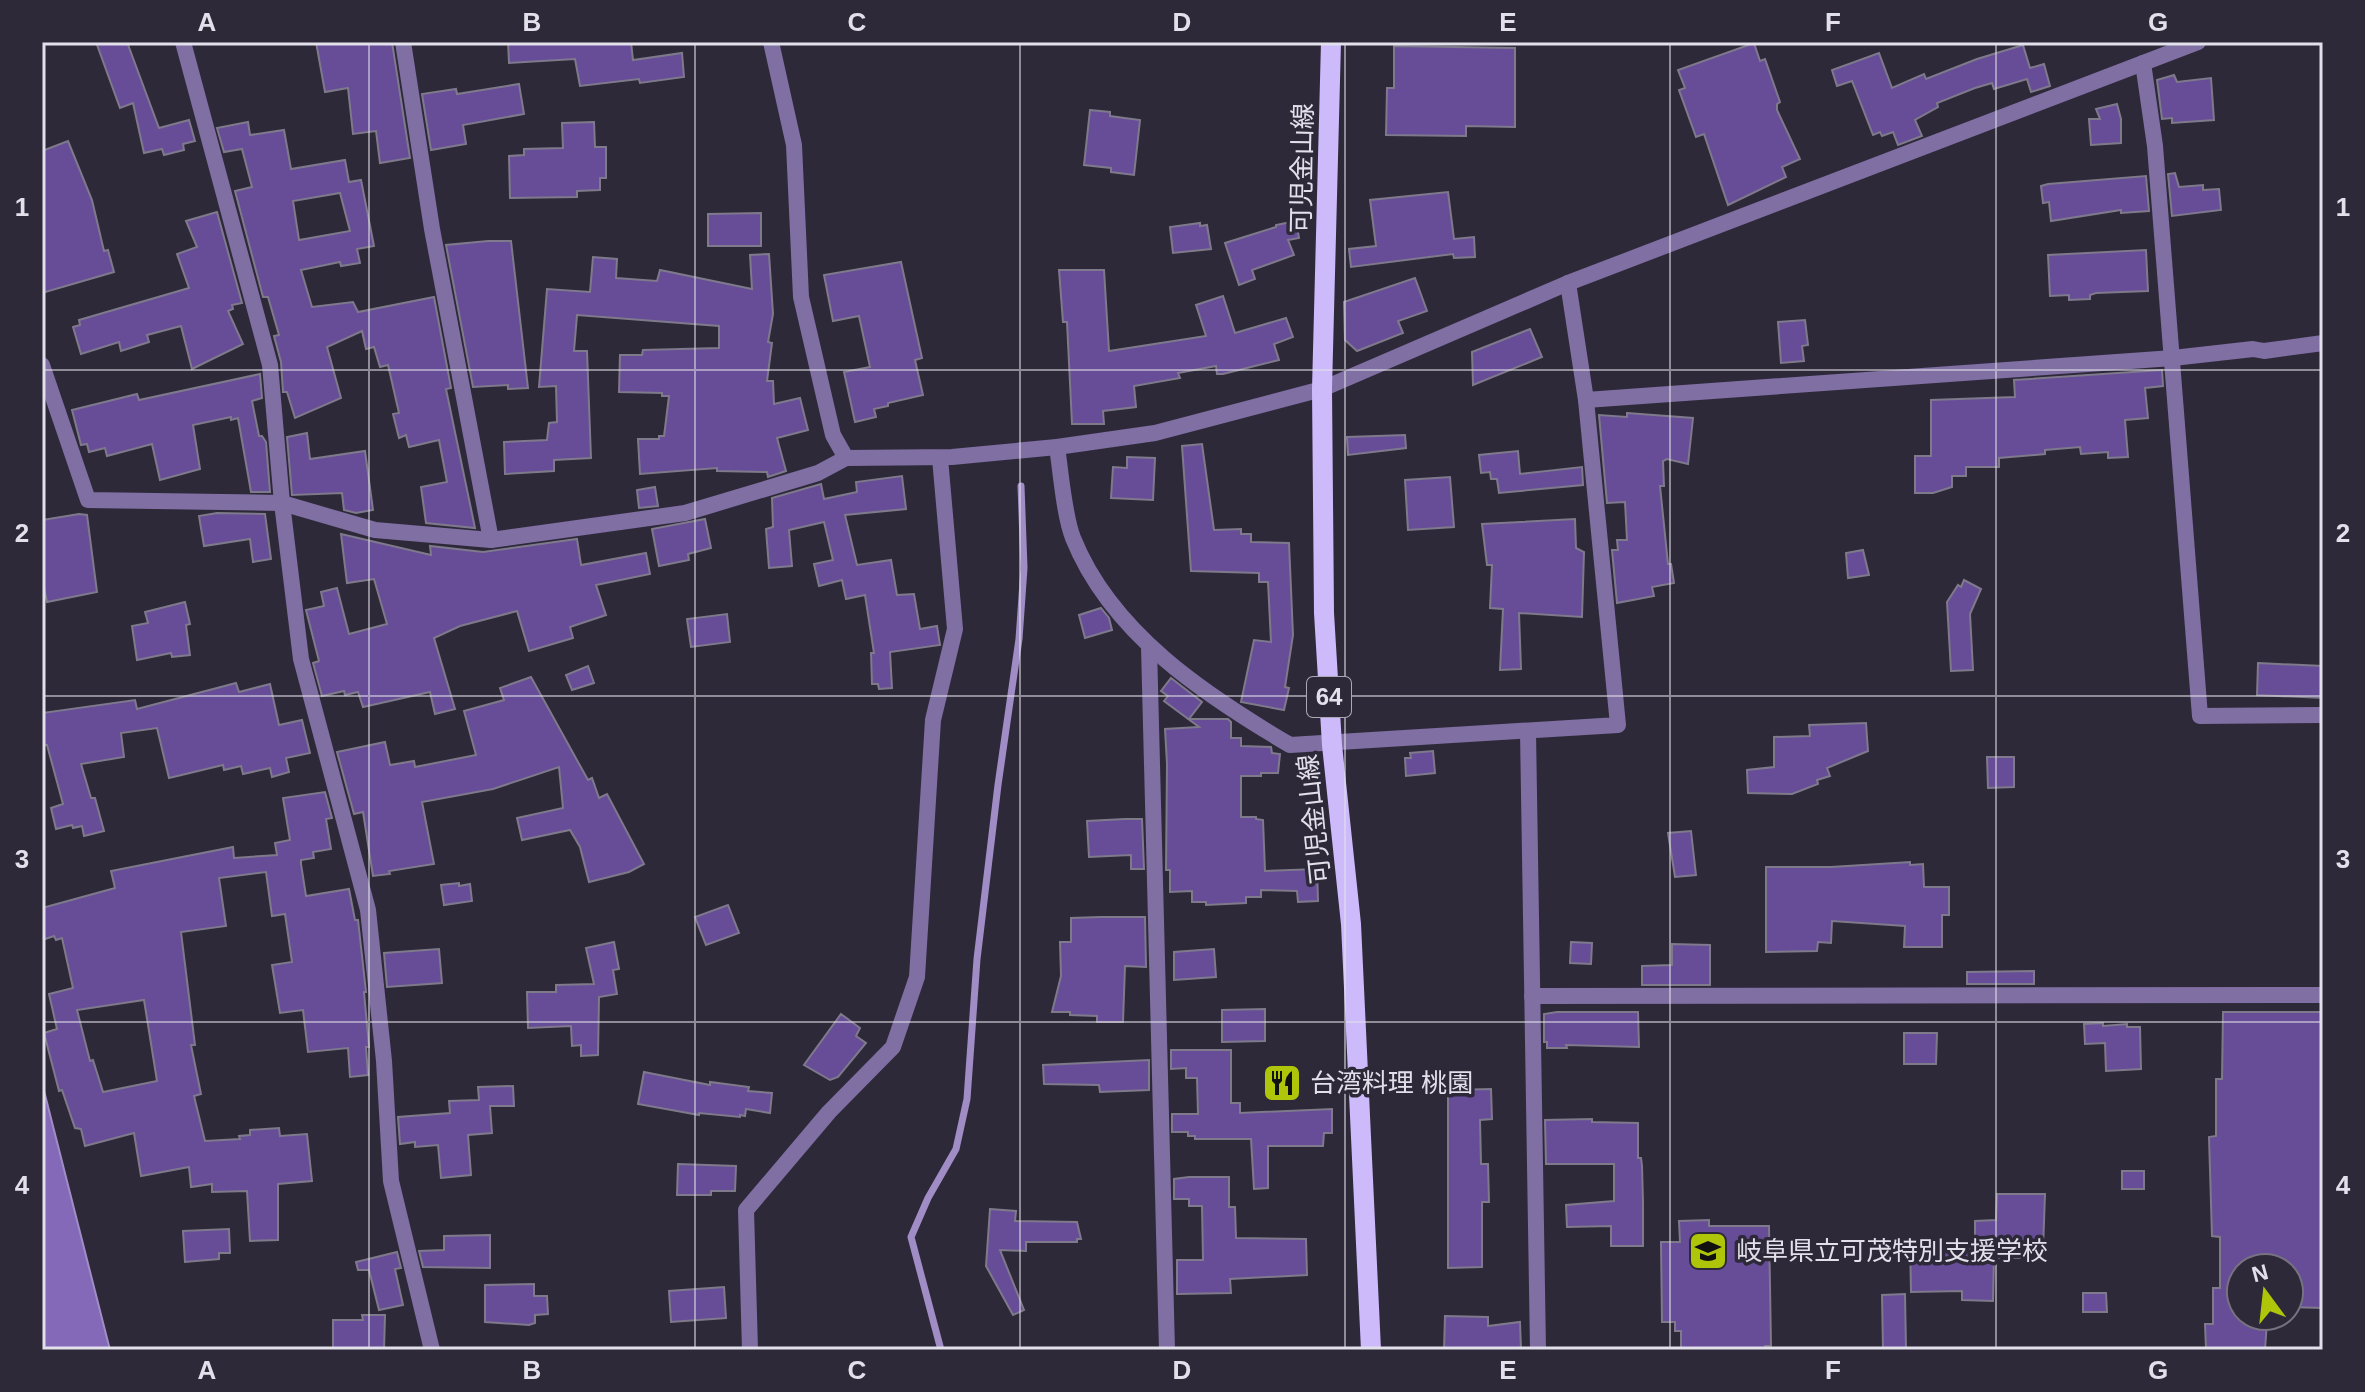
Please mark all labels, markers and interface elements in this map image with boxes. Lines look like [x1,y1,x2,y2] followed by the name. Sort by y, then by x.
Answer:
[198,7,217,37] text: A
[523,7,541,37] text: B
[848,7,867,37] text: C
[1173,7,1191,37] text: D
[1499,7,1517,37] text: E
[1825,7,1841,37] text: F
[2148,7,2168,37] text: G
[1286,103,1318,233] street label: 可児金山線
[15,192,29,222] text: 1
[2336,192,2350,222] text: 1
[15,518,29,548] text: 2
[2336,518,2350,548] text: 2
[1307,677,1351,717] road number: 64
[1292,753,1336,885] street label: 可児金山線
[15,844,29,874] text: 3
[2336,844,2350,874] text: 3
[1261,1062,1303,1104] restaurant icon: 台湾料理 桃園
[1310,1068,1473,1098] place label: 台湾料理 桃園
[15,1170,30,1200] text: 4
[2336,1170,2351,1200] text: 4
[1687,1230,1729,1272] school or university icon: 岐阜県立可茂特別支援学校
[1736,1236,2048,1266] place label: 岐阜県立可茂特別支援学校
[2225,1252,2305,1332] north arrow
[2249,1259,2271,1287] text: N
[198,1355,217,1385] text: A
[523,1355,541,1385] text: B
[848,1355,867,1385] text: C
[1173,1355,1191,1385] text: D
[1499,1355,1517,1385] text: E
[1825,1355,1841,1385] text: F
[2148,1355,2168,1385] text: G

